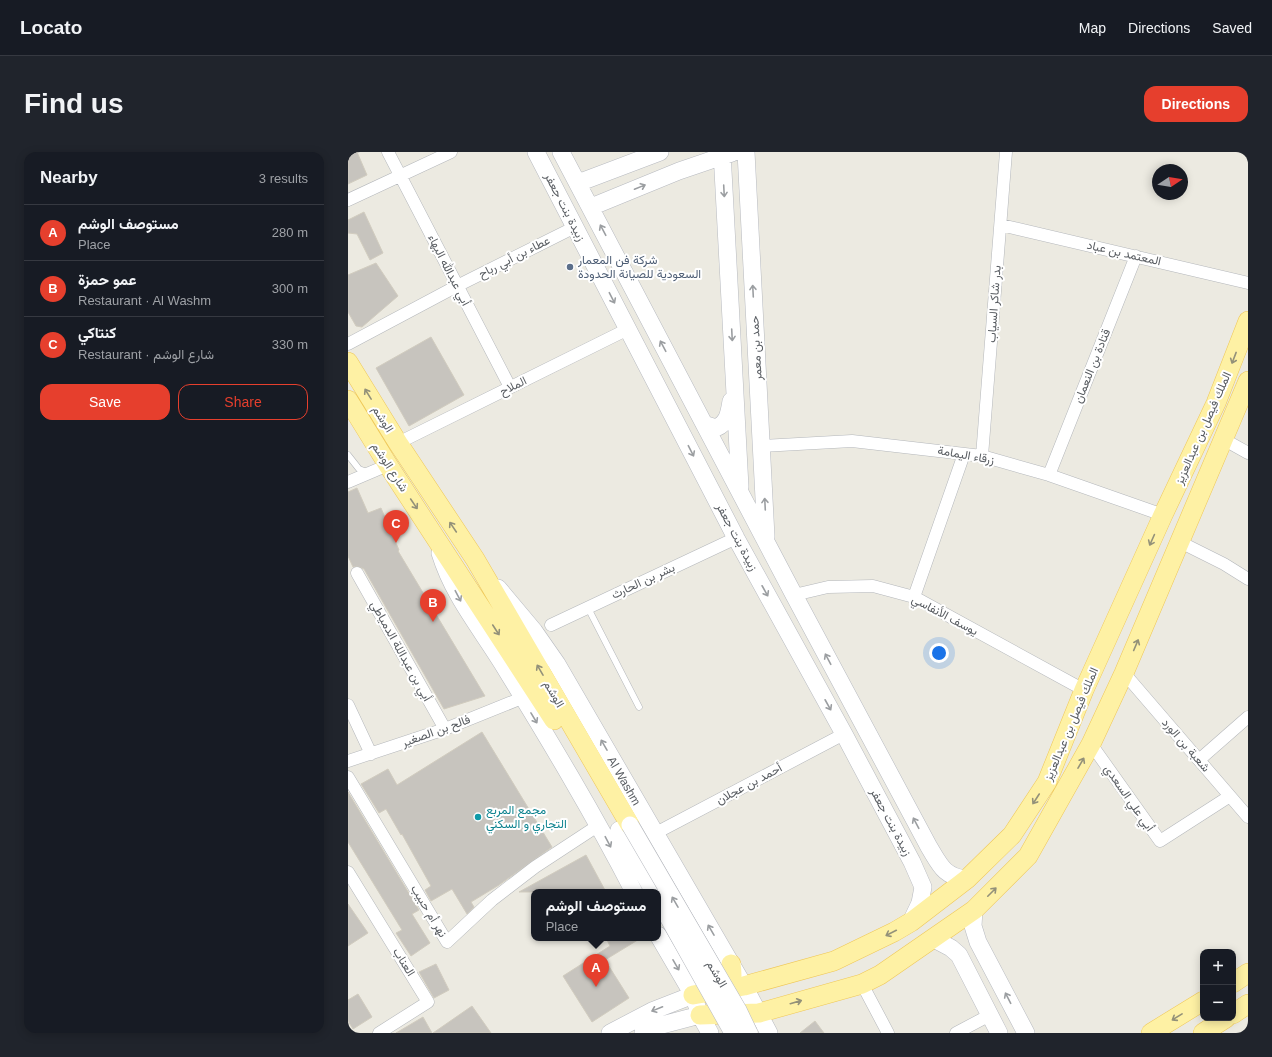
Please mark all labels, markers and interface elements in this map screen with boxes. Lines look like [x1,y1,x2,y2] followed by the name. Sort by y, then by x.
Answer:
[20,17,82,38] text: Locato
[1079,20,1106,36] text: Map
[1128,20,1190,36] text: Directions
[1212,20,1252,36] text: Saved
[1144,86,1248,122] button: Directions
[24,88,124,119] text: Find us
[1152,164,1188,200] north arrow
[40,168,98,187] text: Nearby
[540,170,588,244] street label: زبيدة بنت جعفر
[259,171,308,186] text: 3 results
[633,183,645,191] one-way arrow
[720,184,728,197] one-way arrow
[78,215,179,232] text: مستوصف الوشم
[48,225,58,240] text: A
[272,225,308,240] text: 280 m
[598,225,606,237] one-way arrow
[422,232,473,310] street label: أبي عبدالله البهاء
[476,233,553,284] street label: عطاء بن أبي رباح
[78,237,111,252] text: Place
[1085,238,1162,269] street label: المعتمد بن عباد
[577,253,701,282] place label: شركة فن المعمار السعودية للصيانة الحدودة
[565,262,575,272] marker: شركة فن المعمار السعودية للصيانة الحدودة
[984,265,1005,343] street label: بدر شاكر السياب
[78,271,136,288] text: عمو حمزة
[48,281,58,296] text: B
[272,281,308,296] text: 300 m
[749,285,757,298] one-way arrow
[609,292,616,304] one-way arrow
[78,293,211,308] text: Restaurant · Al Washm
[747,315,766,382] street label: حمد بن معمر
[78,324,116,341] text: كنتاكي
[1071,327,1114,405] street label: قتادة بن النعمان
[728,328,735,341] one-way arrow
[48,337,58,352] text: C
[272,337,308,352] text: 330 m
[659,340,666,352] one-way arrow
[78,347,214,362] text: Restaurant · شارع الوشم
[1229,351,1237,363] one-way arrow
[1171,370,1235,488] street label: الملك فيصل بن عبدالعزيز
[497,373,530,400] street label: الملاح
[40,384,170,420] button: Save
[178,384,308,420] button: Share
[363,388,371,400] one-way arrow
[369,403,397,435] street label: الوشم
[367,440,411,495] street label: شارع الوشم
[936,443,995,468] street label: زرقاء اليمامة
[688,445,696,457] one-way arrow
[410,498,418,509] one-way arrow
[761,498,768,511] one-way arrow
[712,500,761,574] street label: زبيدة بنت جعفر
[383,510,409,543] pin: C
[449,521,457,532] one-way arrow
[1148,533,1155,545] one-way arrow
[609,560,677,603] street label: بشر بن الحارث
[762,585,770,597] one-way arrow
[420,589,446,622] pin: B
[455,590,462,602] one-way arrow
[908,592,981,641] street label: يوسف الأنفاسي
[365,598,435,705] street label: أبي بن عبداللة الدمياطي
[492,625,501,636] one-way arrow
[1132,640,1140,652] one-way arrow
[929,643,949,663] your location
[824,653,831,665] one-way arrow
[535,664,543,676] one-way arrow
[1040,665,1102,784] street label: الملك فيصل بن عبدالعزيز
[540,678,567,710] street label: الوشم
[825,698,833,710] one-way arrow
[399,712,473,752] street label: فالح بن الصغير
[531,712,539,724] one-way arrow
[1158,715,1213,775] street label: شعبة بن الورد
[599,739,607,751] one-way arrow
[604,754,644,808] street label: Al Washm
[1077,757,1085,769] one-way arrow
[714,761,785,808] street label: أحمد بن عجلان
[1098,762,1157,836] street label: أبي علي السعدي
[866,785,915,859] street label: زبيدة بنت جعفر
[1032,793,1040,804] one-way arrow
[486,803,567,834] place label: مجمع المربع التجاري و السكني
[473,812,483,822] marker: مجمع المربع التجاري و السكني
[911,817,919,829] one-way arrow
[605,835,612,847] one-way arrow
[407,882,450,940] street label: نهر أم حبيب
[987,887,997,897] one-way arrow
[531,889,661,941] popup
[671,896,679,908] one-way arrow
[546,897,646,914] text: مستوصف الوشم
[546,919,578,934] text: Place
[707,924,715,936] one-way arrow
[886,930,898,938] one-way arrow
[390,945,418,979] street label: العناب
[1200,949,1236,1021] map controls
[1200,949,1236,985] button: +
[583,954,609,987] pin: A
[703,958,730,990] street label: الوشم
[672,959,680,971] one-way arrow
[1200,985,1236,1021] button: −
[1004,993,1011,1005] one-way arrow
[790,998,803,1005] one-way arrow
[651,1006,663,1014] one-way arrow
[1172,1013,1183,1021] one-way arrow

